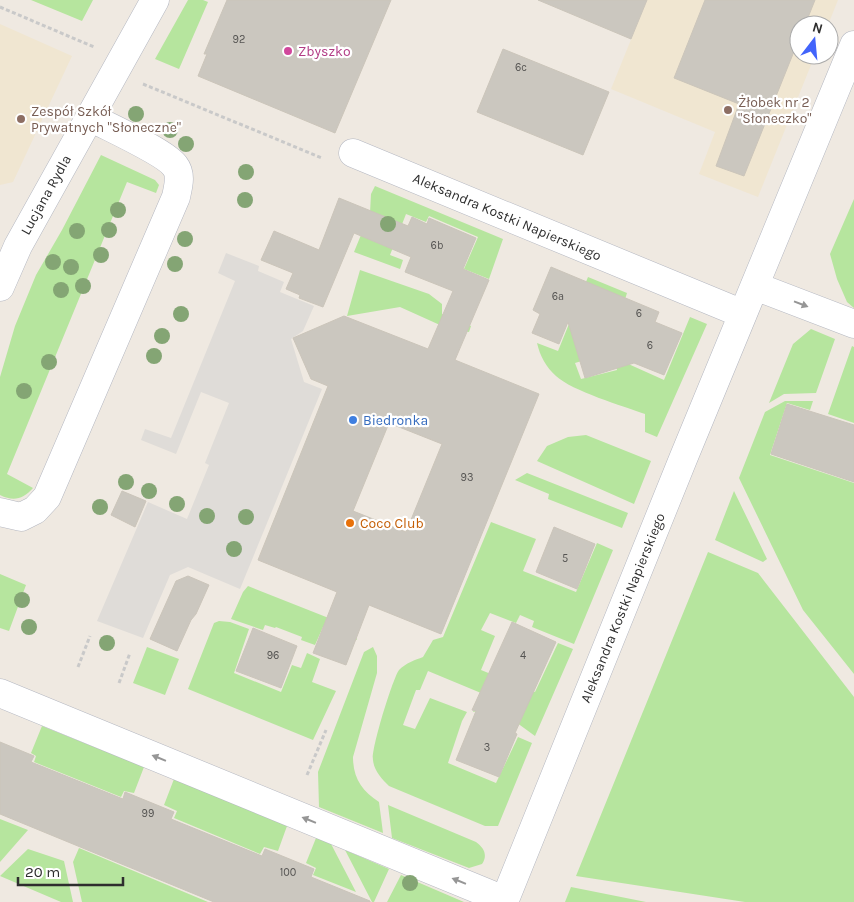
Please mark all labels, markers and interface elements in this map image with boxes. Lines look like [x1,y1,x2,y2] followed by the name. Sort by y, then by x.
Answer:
[789,15,839,65] north arrow
[810,18,825,38] text: N
[233,33,245,46] house number: 92
[298,43,351,60] place label: Zbyszko
[282,45,294,57] marker: Zbyszko
[515,61,527,74] house number: 6c
[738,94,812,127] place label: Żłobek nr 2 "Słoneczko"
[31,103,181,136] place label: Zespół Szkół Prywatnych "Słoneczne"
[722,104,734,116] marker: Żłobek nr 2 "Słoneczko"
[15,113,27,125] marker: Zespół Szkół Prywatnych "Słoneczne"
[17,152,75,238] street label: Lucjana Rydla
[410,169,604,265] street label: Aleksandra Kostki Napierskiego
[431,239,443,252] house number: 6b
[552,290,564,303] house number: 6a
[793,301,808,308] one-way arrow
[636,307,642,320] house number: 6
[647,339,653,352] house number: 6
[363,412,428,429] place label: Biedronka
[347,414,359,426] marker: Biedronka
[461,471,473,484] house number: 93
[577,511,669,705] street label: Aleksandra Kostki Napierskiego
[360,515,424,532] place label: Coco Club
[344,517,356,529] marker: Coco Club
[562,552,568,565] house number: 5
[267,649,279,662] house number: 96
[520,649,526,662] house number: 4
[484,741,490,754] house number: 3
[151,754,166,762] one-way arrow
[142,807,154,820] house number: 99
[302,815,316,823] one-way arrow
[18,854,122,886] scale bar
[25,863,60,881] text: 20 m
[280,866,296,879] house number: 100
[452,877,467,884] one-way arrow

